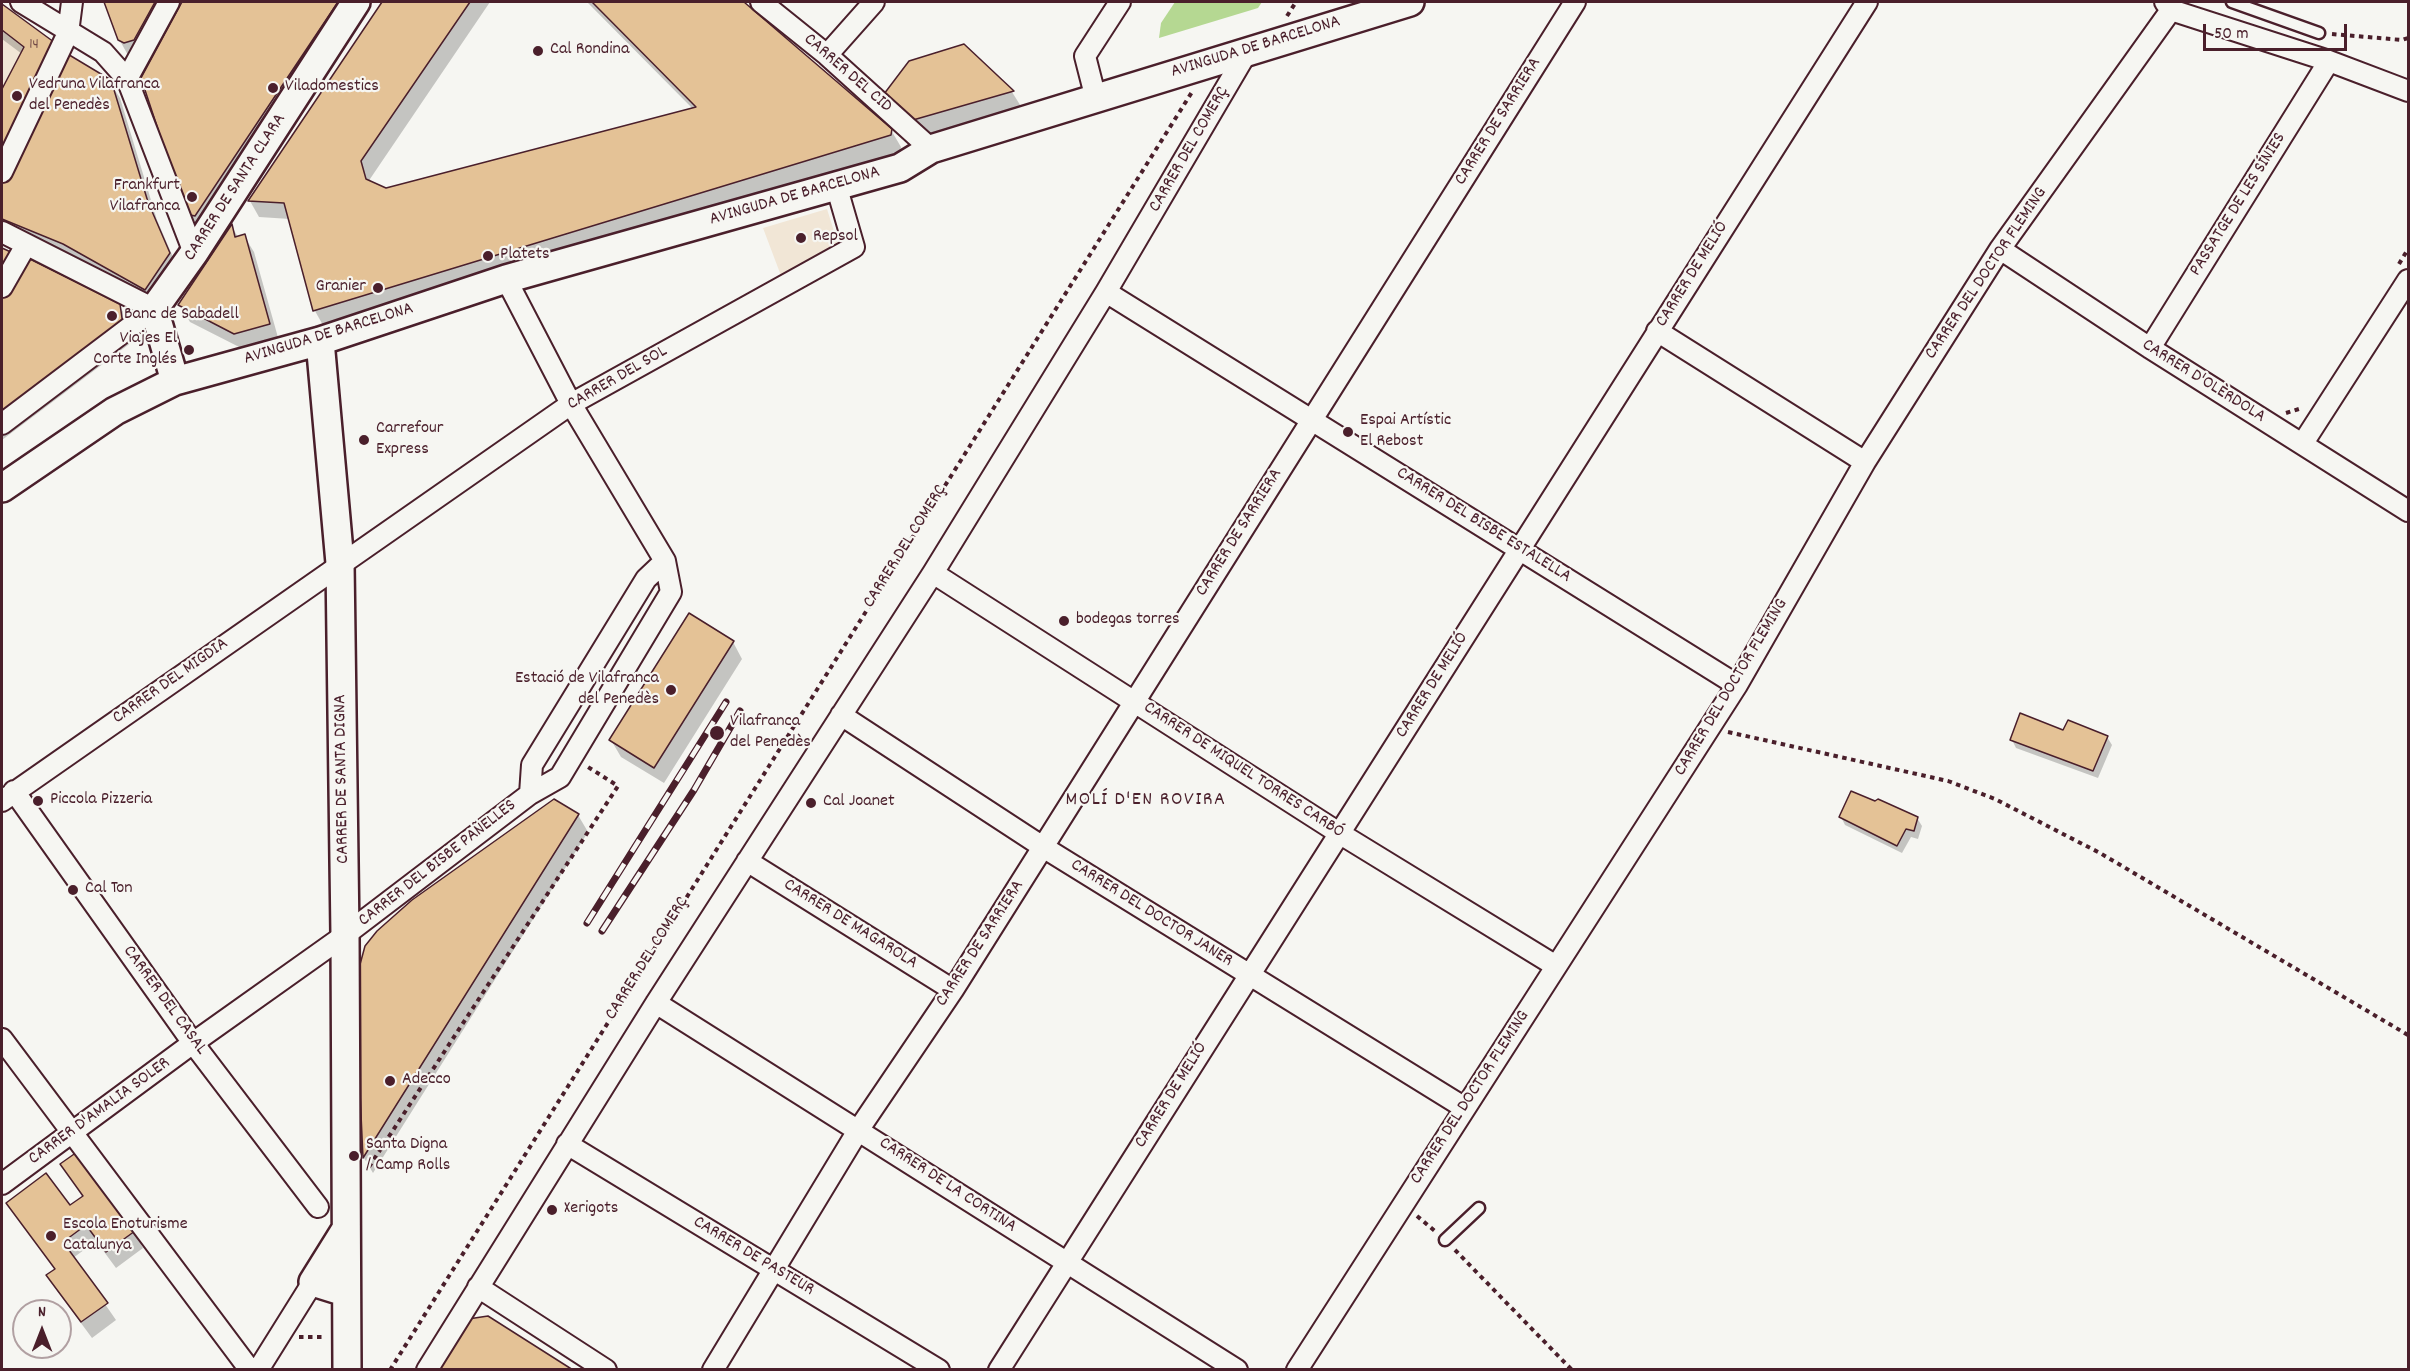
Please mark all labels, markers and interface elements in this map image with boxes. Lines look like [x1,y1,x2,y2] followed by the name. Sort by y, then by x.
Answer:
[1169,12,1343,84] street label: AVINGUDA DE BARCELONA
[2206,12,2350,50] scale bar
[2214,22,2249,47] text: 50 m
[798,30,896,118] street label: CARRER DEL CID
[29,37,39,55] house number: 14
[550,40,629,62] place label: Cal Rondina
[531,44,545,58] marker: Cal Rondina
[1451,54,1547,190] street label: CARRER DE SARRIERA
[29,75,159,118] place label: Vedruna Vilafranca del Penedès
[285,77,379,99] place label: Viladomestics
[266,81,280,95] marker: Viladomestics
[1145,83,1235,217] street label: CARRER DEL COMERÇ
[10,89,24,103] marker: Vedruna Vilafranca del Penedès
[180,110,292,266] street label: CARRER DE SANTA CLARA
[2186,129,2292,281] street label: PASSATGE DE LES SÍNIES
[707,162,883,232] street label: AVINGUDA DE BARCELONA
[110,176,180,219] place label: Frankfurt Vilafranca
[1921,184,2053,364] street label: CARRER DEL DOCTOR FLEMING
[185,190,199,204] marker: Frankfurt Vilafranca
[1652,218,1734,332] street label: CARRER DE MELIÓ
[813,227,858,249] place label: Repsol
[794,231,808,245] marker: Repsol
[500,245,550,267] place label: Platets
[481,249,495,263] marker: Platets
[316,277,366,299] place label: Granier
[371,281,385,295] marker: Granier
[242,299,416,371] street label: AVINGUDA DE BARCELONA
[124,305,239,327] place label: Banc de Sabadell
[105,309,119,323] marker: Banc de Sabadell
[93,329,177,372] place label: Viajes El Corte Inglés
[2137,335,2269,429] street label: CARRER D'OLÈRDOLA
[564,342,672,416] street label: CARRER DEL SOL
[182,343,196,357] marker: Viajes El Corte Inglés
[1360,411,1451,454] place label: Espai Artístic El Rebost
[376,419,443,462] place label: Carrefour Express
[1341,425,1355,439] marker: Espai Artístic El Rebost
[357,433,371,447] marker: Carrefour Express
[1391,463,1575,589] street label: CARRER DEL BISBE ESTALELLA
[1192,465,1288,601] street label: CARRER DE SARRIERA
[859,481,953,613] street label: CARRER DEL COMERÇ
[1671,595,1793,781] street label: CARRER DEL DOCTOR FLEMING
[1076,610,1180,632] place label: bodegas torres
[1057,614,1071,628] marker: bodegas torres
[1392,629,1474,743] street label: CARRER DE MELIÓ
[109,634,233,730] street label: CARRER DEL MIGDIA
[515,669,659,712] place label: Estació de Vilafranca del Penedès
[664,683,678,697] marker: Estació de Vilafranca del Penedès
[331,694,355,864] street label: CARRER DE SANTA DIGNA
[1139,698,1347,844] street label: CARRER DE MIQUEL TORRES CARBÓ
[730,712,811,754] place label: Vilafranca del Penedès
[708,724,726,742] marker: Vilafranca del Penedès
[1065,789,1227,813] district label: MOLÍ D'EN ROVIRA
[50,790,152,812] place label: Piccola Pizzeria
[823,792,895,814] place label: Cal Joanet
[31,794,45,808] marker: Piccola Pizzeria
[355,796,521,932] street label: CARRER DEL BISBE PAÑELLES
[804,796,818,810] marker: Cal Joanet
[1066,855,1236,973] street label: CARRER DEL DOCTOR JANER
[779,875,921,975] street label: CARRER DE MAGAROLA
[932,877,1030,1011] street label: CARRER DE SARRIERA
[85,879,133,901] place label: Cal Ton
[66,883,80,897] marker: Cal Ton
[601,893,695,1025] street label: CARRER DEL COMERÇ
[117,942,211,1060] street label: CARRER DEL CASAL
[1407,1007,1535,1189] street label: CARRER DEL DOCTOR FLEMING
[1131,1039,1213,1153] street label: CARRER DE MELIÓ
[25,1053,175,1171] street label: CARRER D'AMALIA SOLER
[402,1070,451,1092] place label: Adecco
[383,1074,397,1088] marker: Adecco
[874,1133,1020,1239] street label: CARRER DE LA CORTINA
[366,1135,450,1178] place label: Santa Digna / Camp Rolls
[347,1149,361,1163] marker: Santa Digna / Camp Rolls
[564,1199,618,1221] place label: Xerigots
[545,1203,559,1217] marker: Xerigots
[688,1212,818,1302] street label: CARRER DE PASTEUR
[63,1215,188,1258] place label: Escola Enoturisme Catalunya
[44,1229,58,1243] marker: Escola Enoturisme Catalunya
[12,1299,72,1359] north arrow
[38,1301,46,1324] text: N

